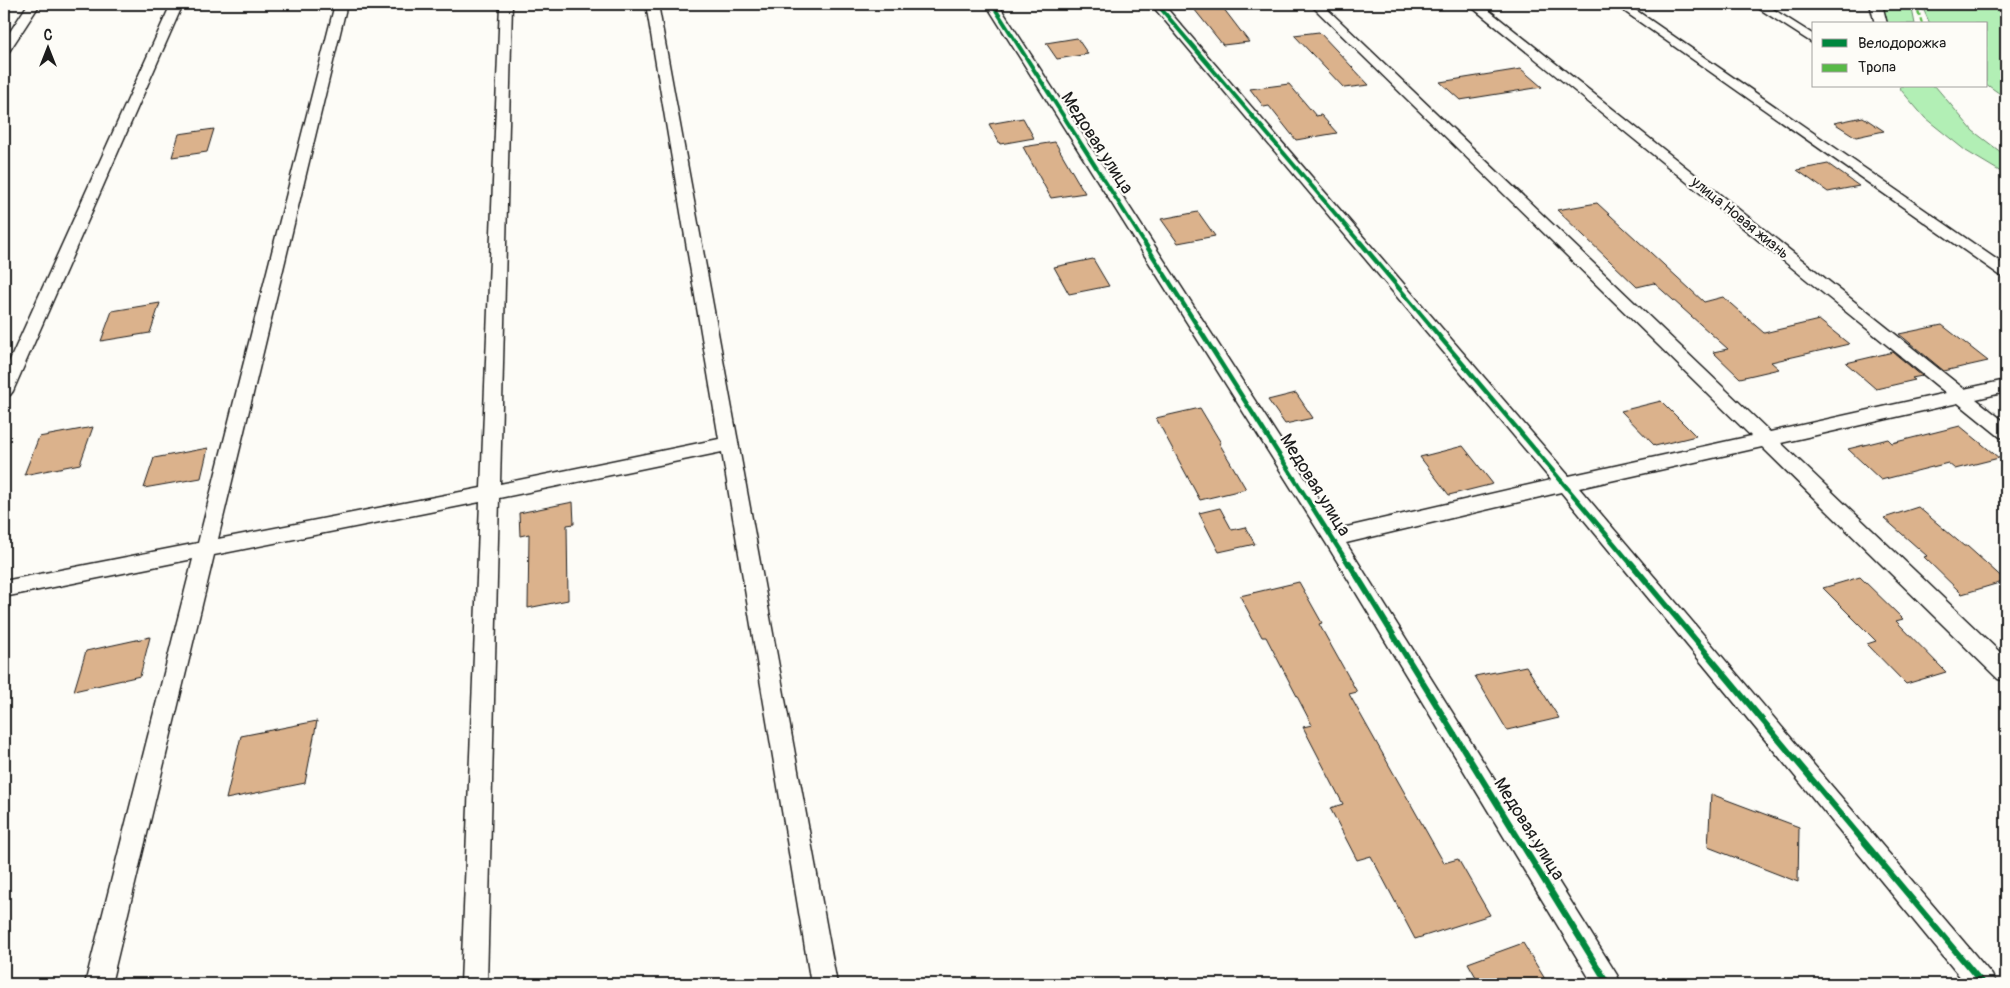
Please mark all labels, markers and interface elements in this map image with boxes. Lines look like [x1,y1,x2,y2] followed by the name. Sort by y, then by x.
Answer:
[22,22,72,72] north arrow
[1812,22,1988,88] legend
[44,27,53,44] text: С
[1858,34,1946,53] text: Велодорожка
[1858,58,1896,77] text: Тропа
[1056,88,1138,198] street label: Медовая улица
[1686,172,1793,263] street label: улица Новая жизнь
[1274,429,1356,541] street label: Медовая улица
[1488,773,1570,885] street label: Медовая улица

